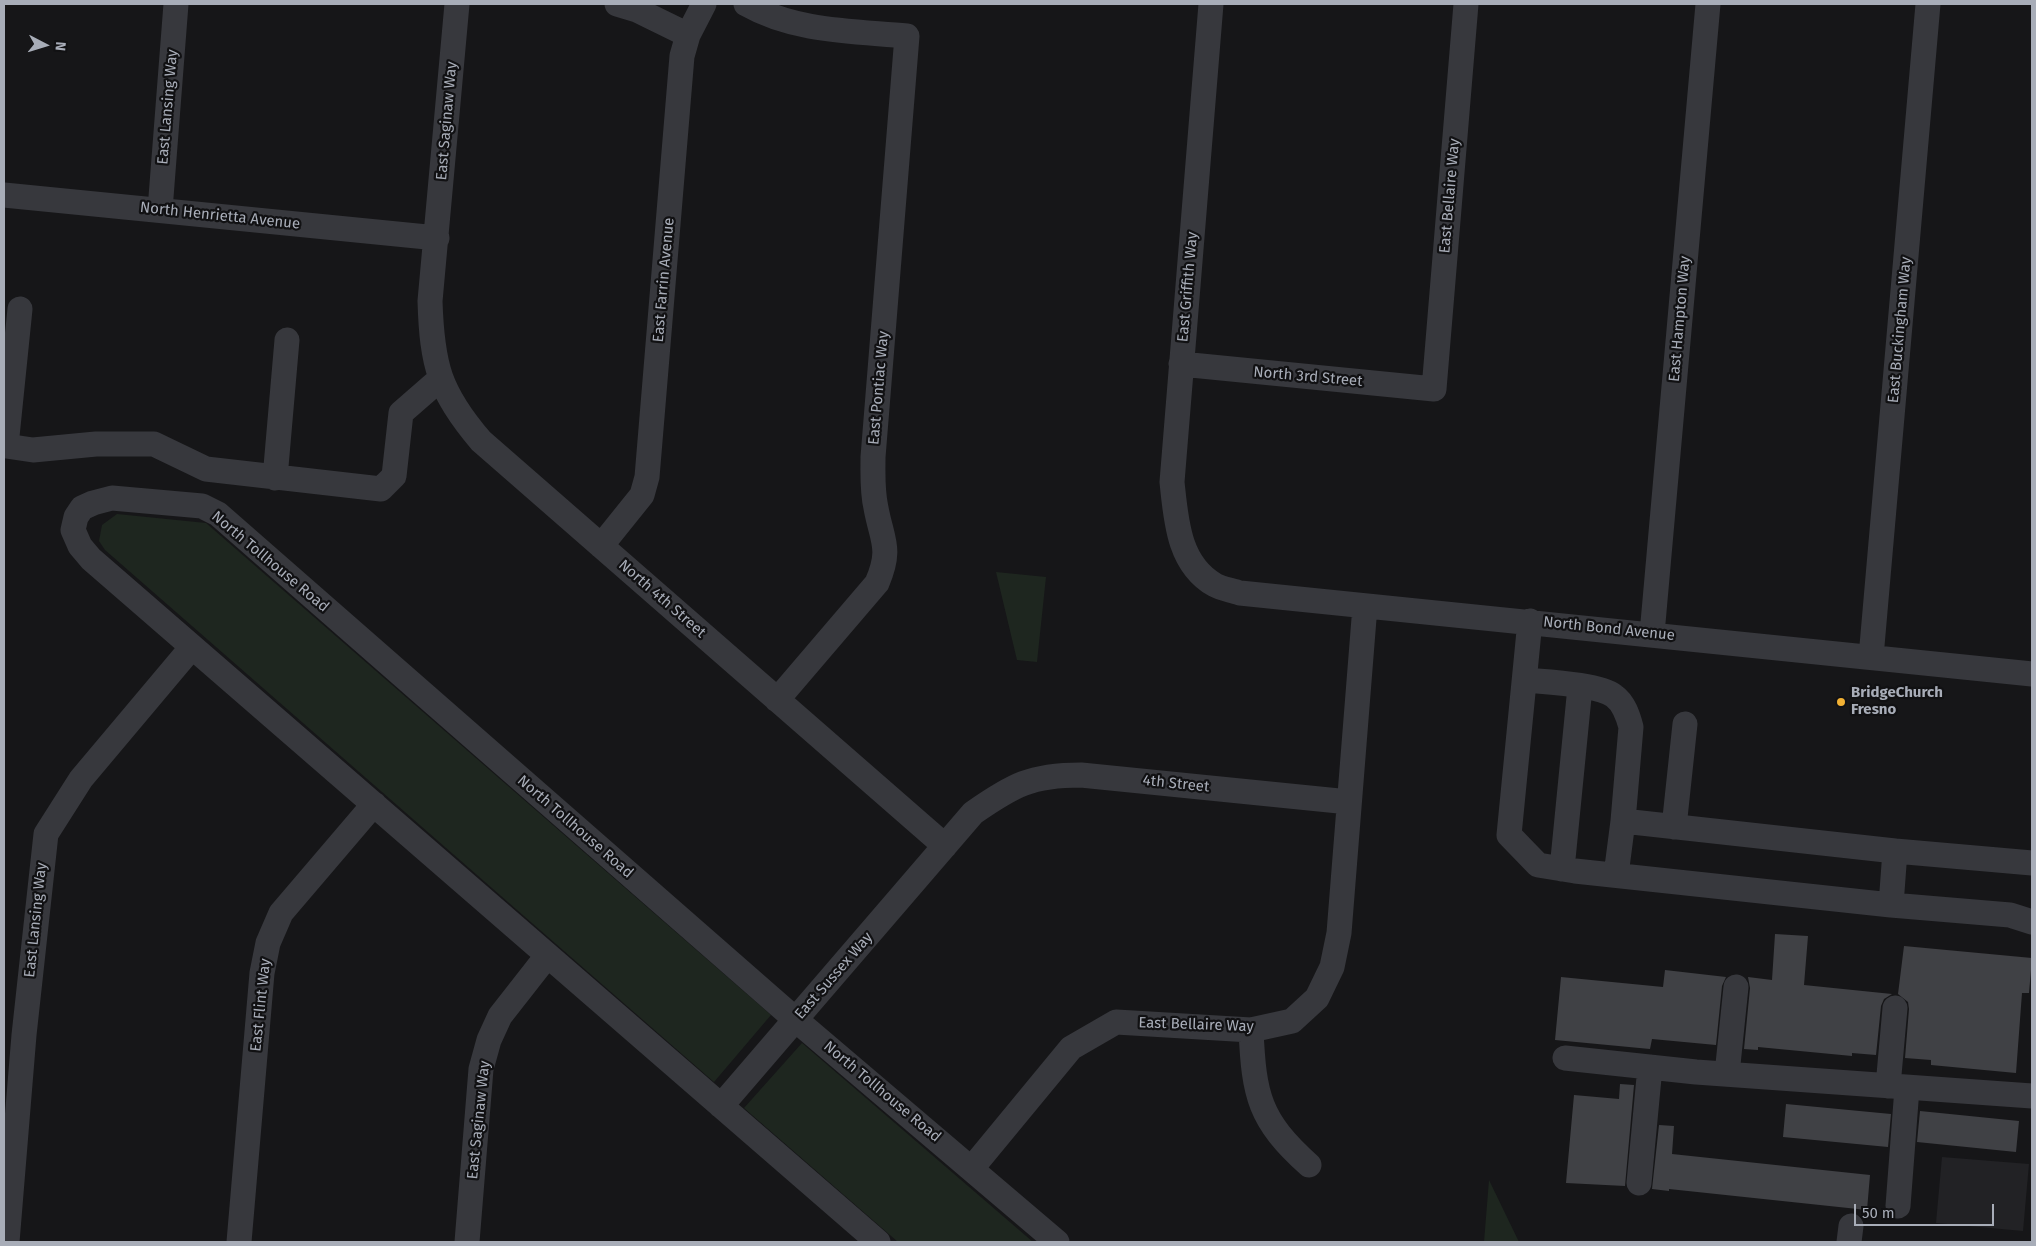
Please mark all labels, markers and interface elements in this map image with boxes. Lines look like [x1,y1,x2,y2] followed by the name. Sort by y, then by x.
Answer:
[20,20,70,70] north arrow
[52,41,69,52] text: N
[154,49,182,165] street label: East Lansing Way
[433,61,461,181] street label: East Saginaw Way
[1436,138,1464,254] street label: East Bellaire Way
[139,199,301,233] street label: North Henrietta Avenue
[650,217,678,343] street label: East Farrin Avenue
[1174,231,1202,343] street label: East Griffith Way
[1666,255,1694,383] street label: East Hampton Way
[1885,256,1915,404] street label: East Buckingham Way
[865,330,893,446] street label: East Pontiac Way
[1253,363,1363,391] street label: North 3rd Street
[208,508,332,616] street label: North Tollhouse Road
[615,556,709,642] street label: North 4th Street
[1542,613,1676,645] street label: North Bond Avenue
[1851,684,1943,719] place label: BridgeChurch Fresno
[1835,696,1847,708] marker: BridgeChurch Fresno
[513,772,637,882] street label: North Tollhouse Road
[1142,772,1210,796] street label: 4th Street
[21,862,51,978] street label: East Lansing Way
[791,929,877,1023] street label: East Sussex Way
[247,958,275,1052] street label: East Flint Way
[1138,1014,1254,1036] street label: East Bellaire Way
[820,1038,944,1146] street label: North Tollhouse Road
[464,1060,494,1180] street label: East Saginaw Way
[1856,1194,1996,1226] scale bar
[1862,1204,1895,1222] text: 50 m

